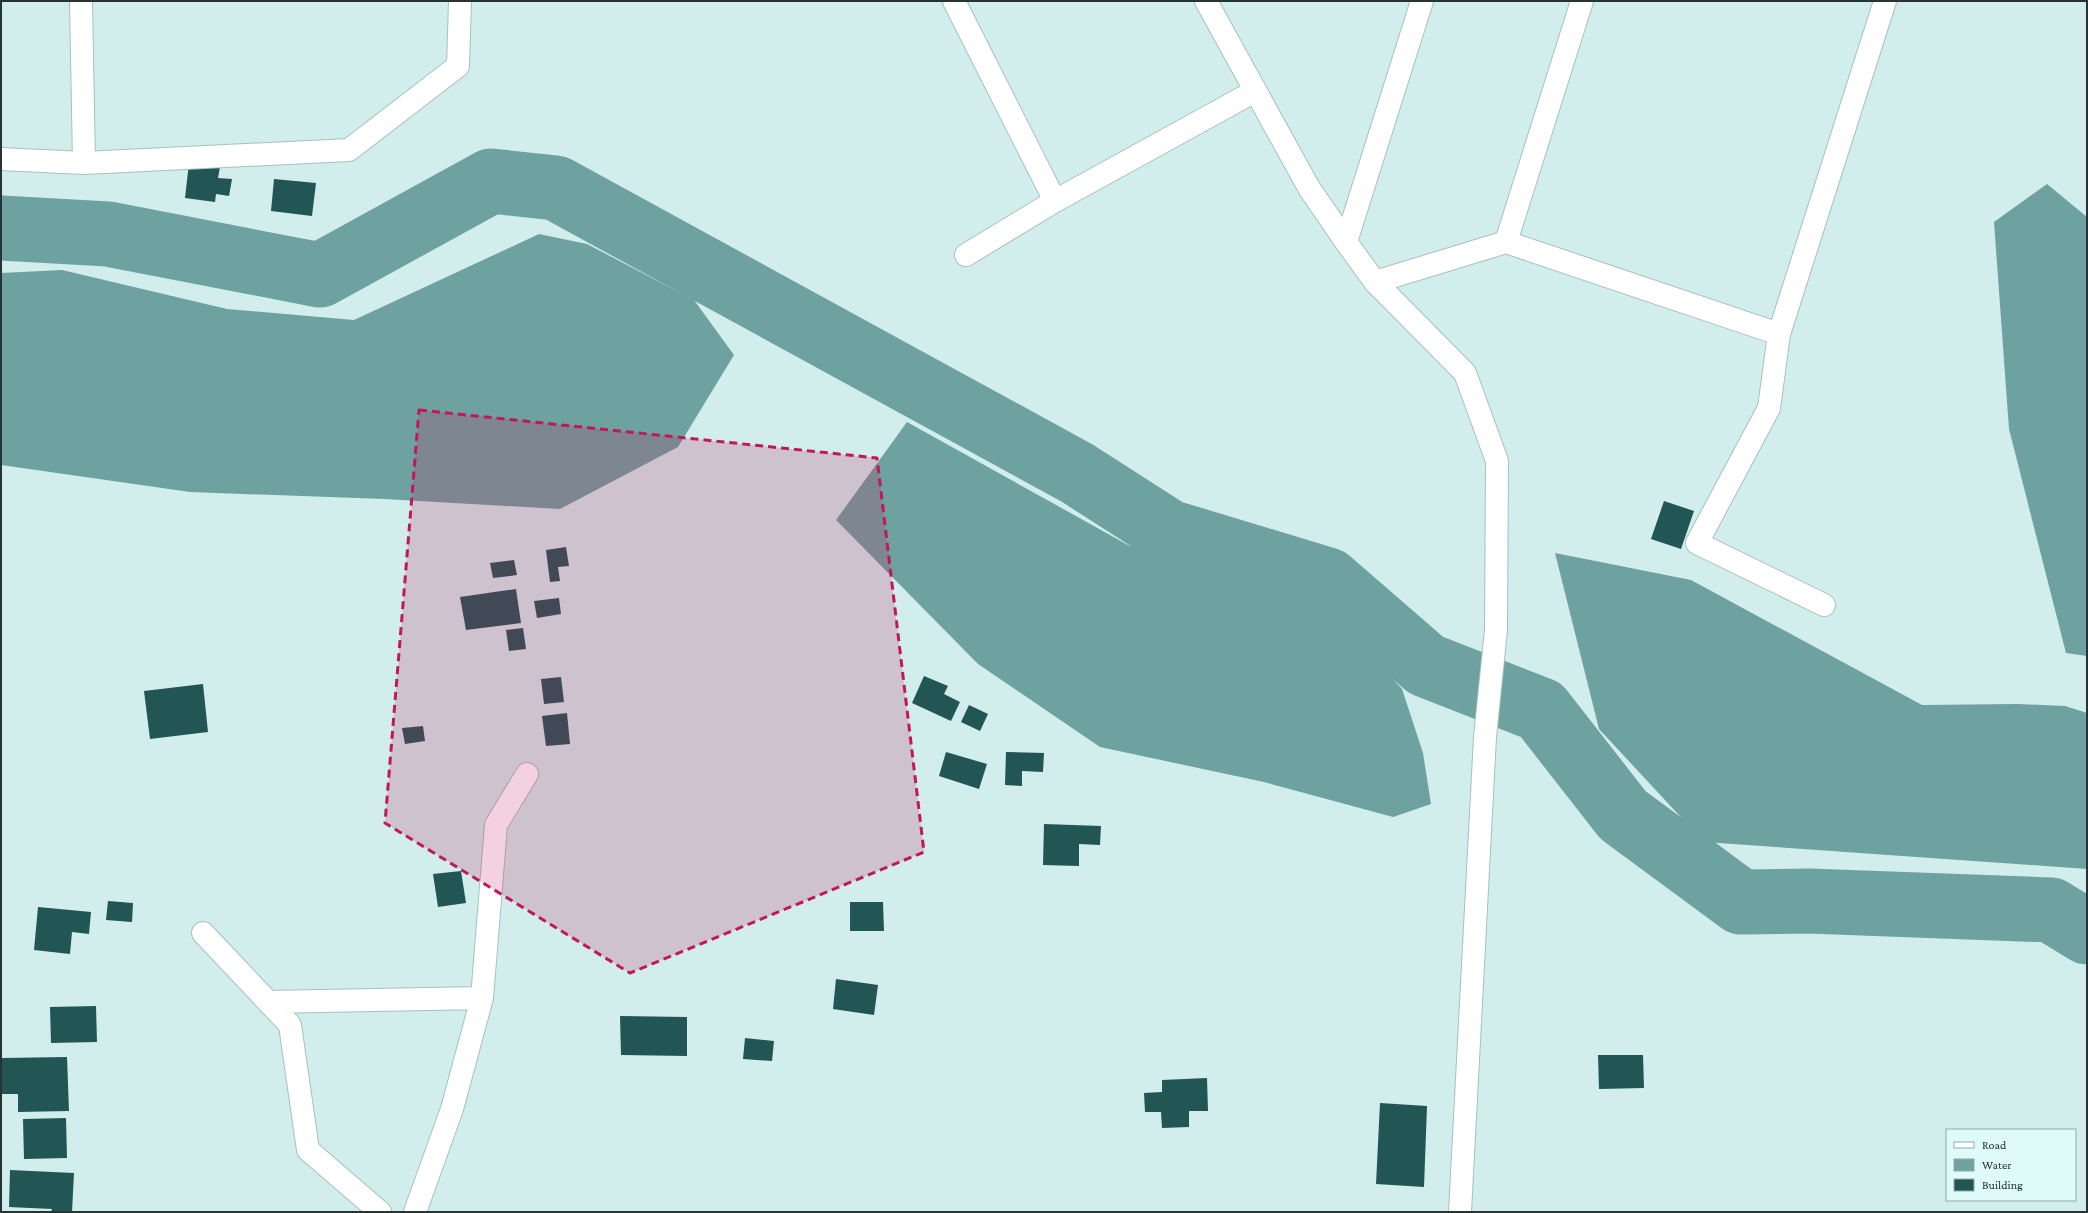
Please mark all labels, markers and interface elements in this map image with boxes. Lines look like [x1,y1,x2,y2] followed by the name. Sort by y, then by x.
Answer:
[1946,1129,2076,1201] legend
[1982,1138,2007,1152] text: Road
[1982,1158,2012,1172] text: Water
[1982,1178,2023,1192] text: Building

